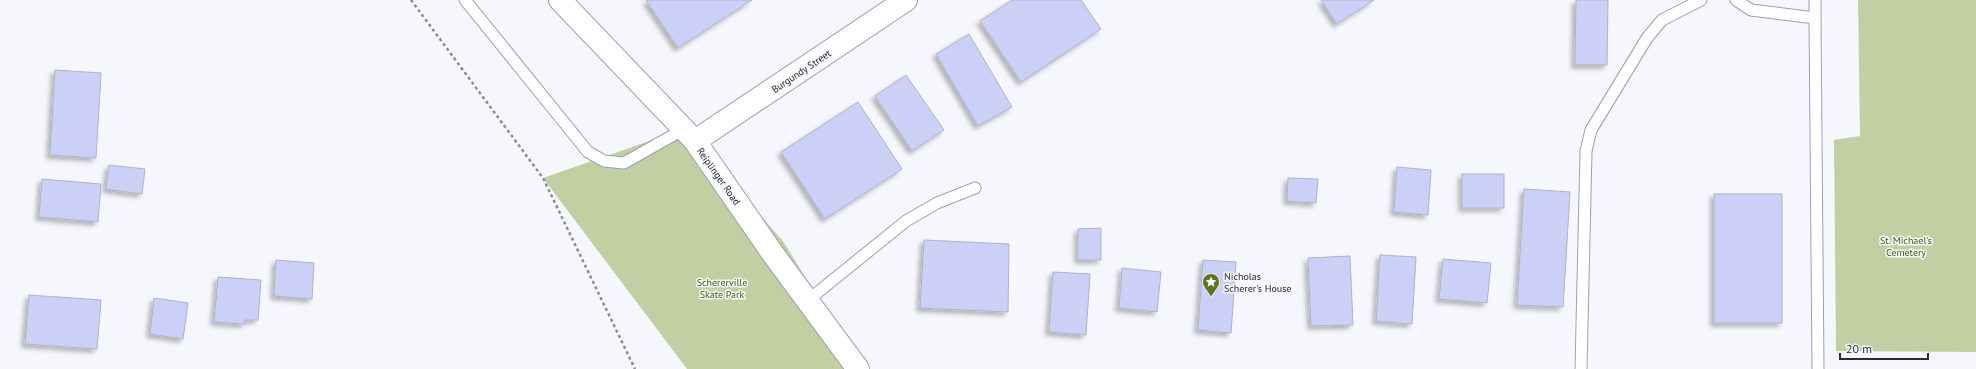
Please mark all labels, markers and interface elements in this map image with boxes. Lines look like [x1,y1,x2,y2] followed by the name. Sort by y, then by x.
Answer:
[769,46,834,96] street label: Burgundy Street
[694,145,743,208] street label: Reiplinger Road
[1880,234,1932,259] park label: St. Michael's Cemetery
[1224,270,1291,295] place label: Nicholas Scherer's House
[1201,272,1221,297] place icon: Nicholas Scherer's House
[697,276,747,301] park label: Schererville Skate Park
[1840,335,1928,361] scale bar
[1846,341,1872,356] text: 20 m

